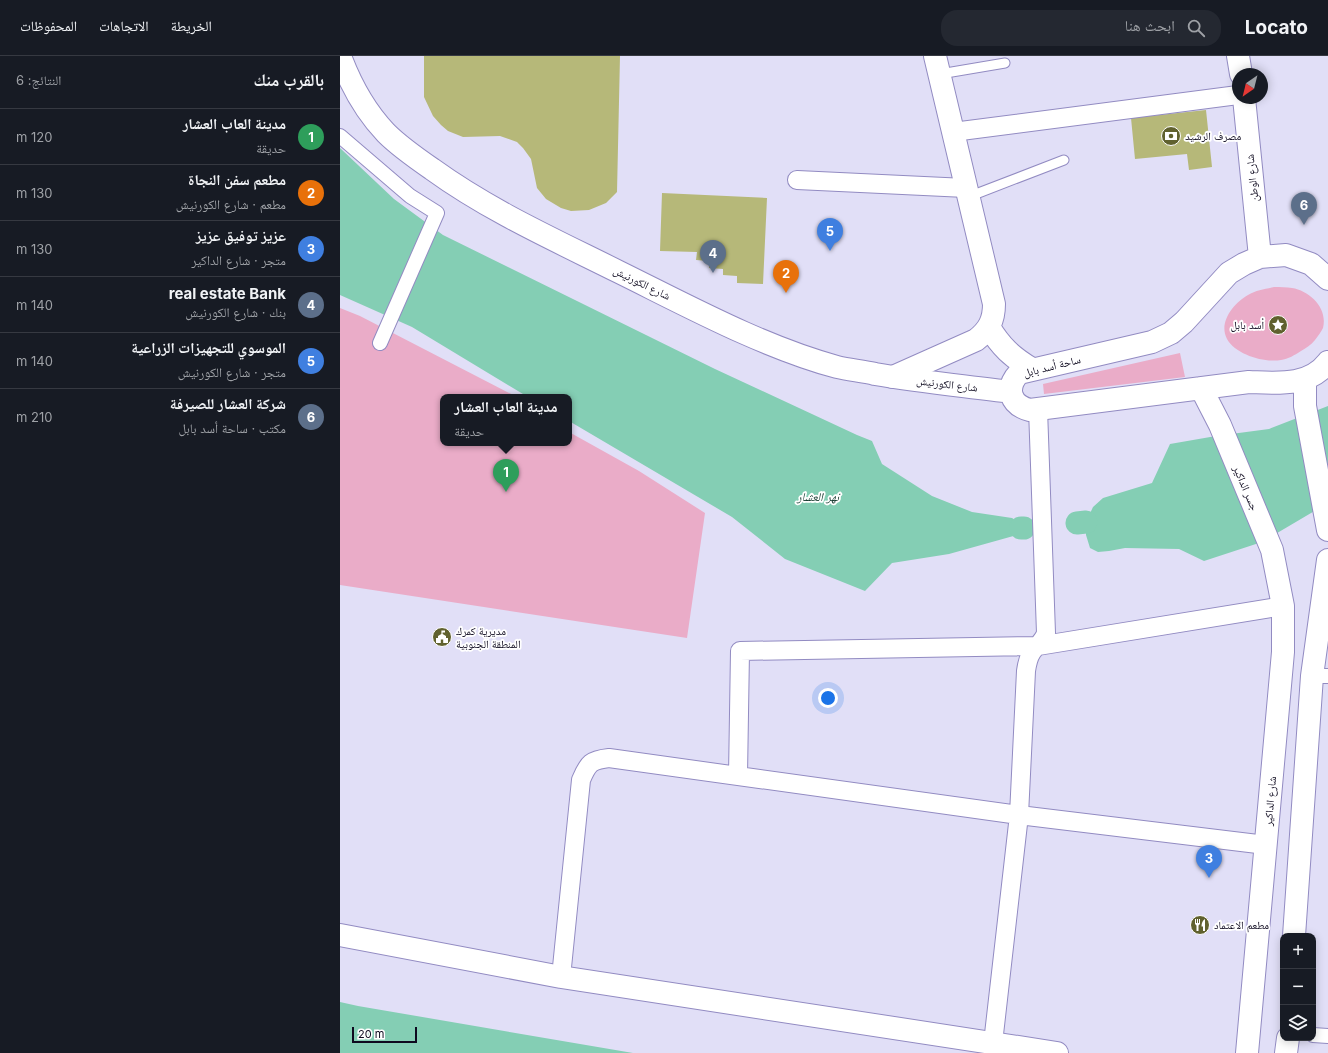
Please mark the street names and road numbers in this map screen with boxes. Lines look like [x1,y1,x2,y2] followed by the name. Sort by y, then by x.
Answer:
[1243,153,1261,203] street label: شارع الوطن
[611,263,673,303] street label: شارع الكورنيش
[1022,352,1082,380] street label: ساحة أسد بابل
[916,373,978,395] street label: شارع الكورنيش
[1230,462,1262,513] street label: جسر الداكير
[1261,776,1279,827] street label: شارع الداكير

